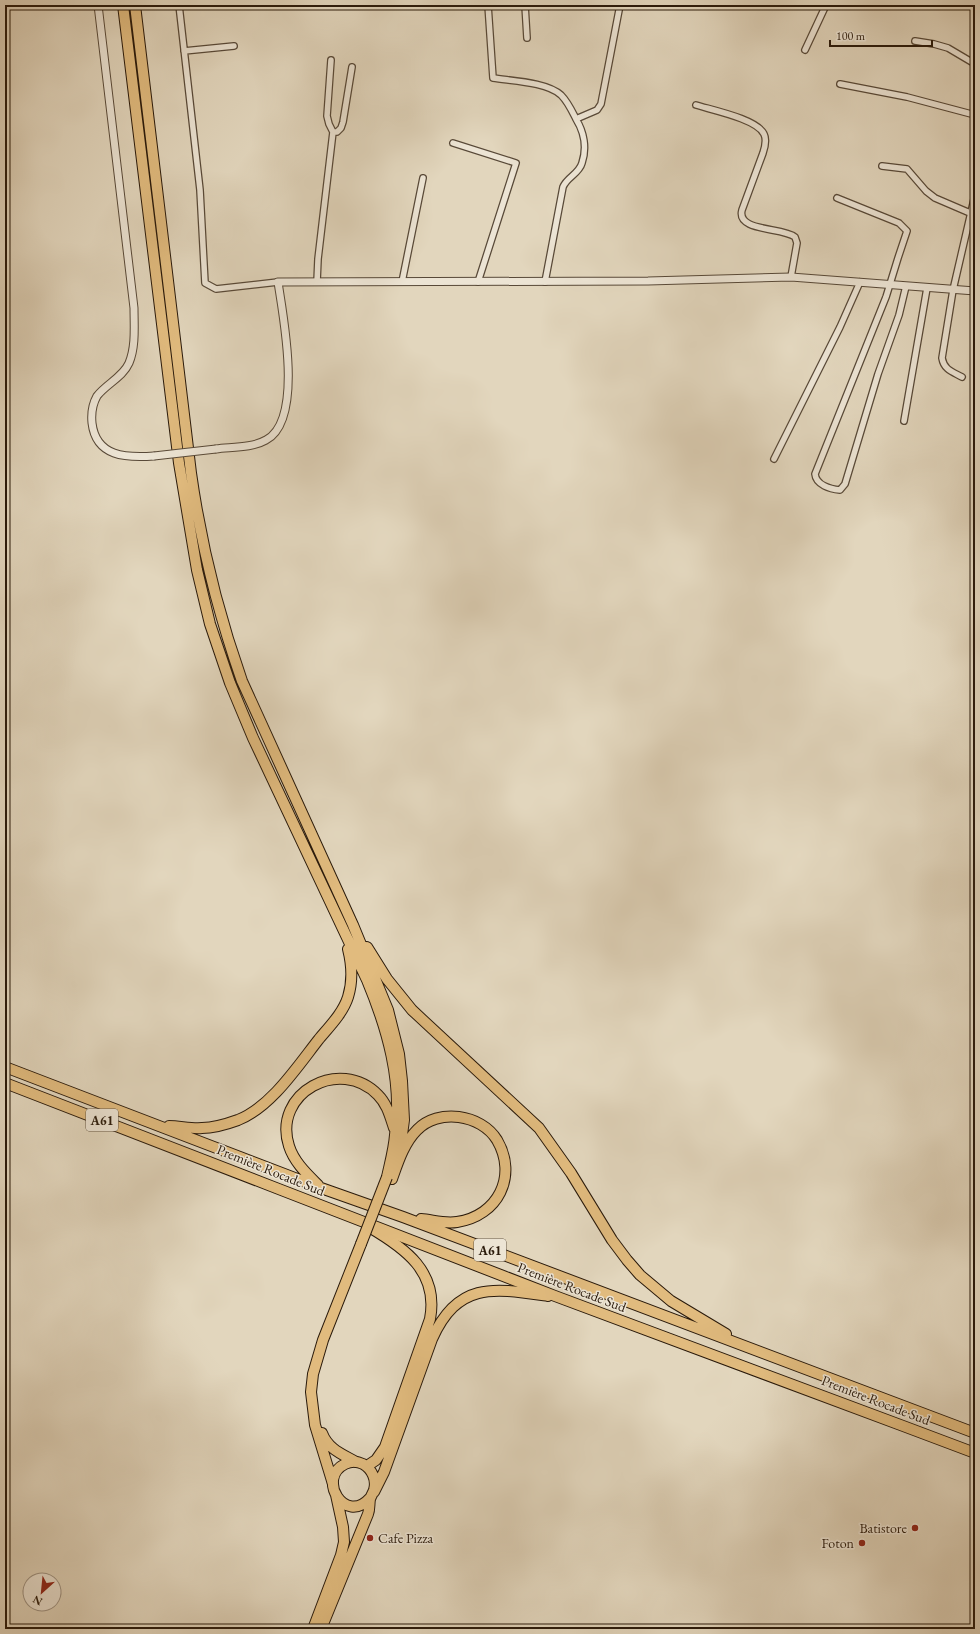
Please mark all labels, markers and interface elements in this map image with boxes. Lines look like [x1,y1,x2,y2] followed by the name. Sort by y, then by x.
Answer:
[830,22,932,48] scale bar
[836,28,866,44] text: 100 m
[86,1109,118,1131] road number: A61
[214,1140,328,1200] street label: Première Rocade Sud
[474,1239,506,1261] road number: A61
[515,1258,630,1316] street label: Première Rocade Sud
[819,1371,934,1429] street label: Première Rocade Sud
[859,1519,908,1537] place label: Batistore
[910,1523,920,1533] marker: Batistore
[378,1529,434,1547] place label: Cafe Pizza
[365,1533,375,1543] marker: Cafe Pizza
[822,1534,855,1552] place label: Foton
[857,1538,867,1548] marker: Foton
[22,1572,62,1612] north arrow
[30,1593,45,1609] text: N

